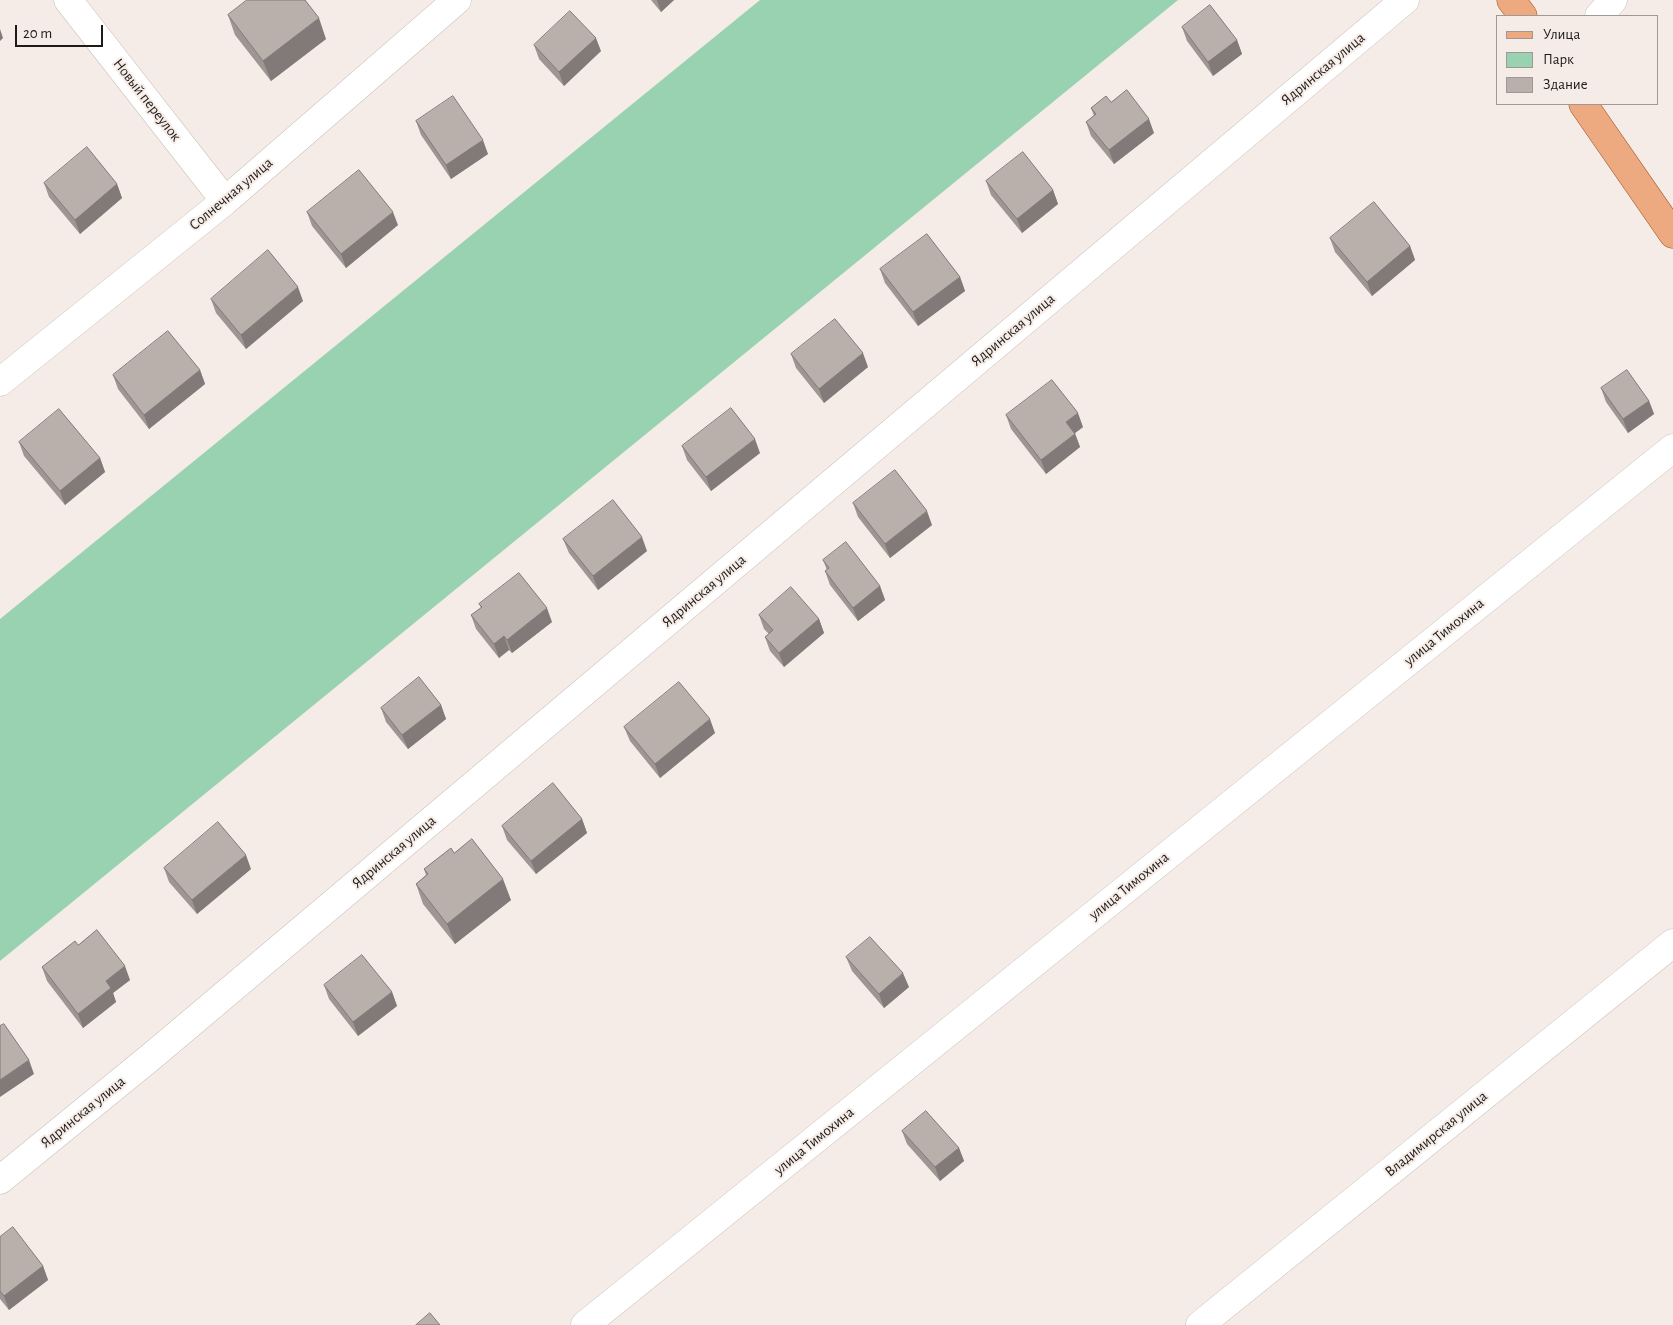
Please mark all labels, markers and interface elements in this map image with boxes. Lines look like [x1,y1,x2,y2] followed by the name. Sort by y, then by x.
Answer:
[18,15,105,47] scale bar
[1496,15,1658,105] legend
[23,26,52,41] text: 20 m
[1543,27,1580,42] text: Улица
[1277,29,1369,109] street label: Ядринская улица
[1543,52,1574,67] text: Парк
[109,55,185,145] street label: Новый переулок
[1543,77,1588,92] text: Здание
[185,154,277,234] street label: Солнечная улица
[967,290,1059,370] street label: Ядринская улица
[658,551,750,631] street label: Ядринская улица
[1400,594,1488,670] street label: улица Тимохина
[348,812,440,892] street label: Ядринская улица
[1085,848,1173,924] street label: улица Тимохина
[37,1072,129,1152] street label: Ядринская улица
[1381,1087,1491,1181] street label: Владимирская улица
[770,1103,858,1179] street label: улица Тимохина

